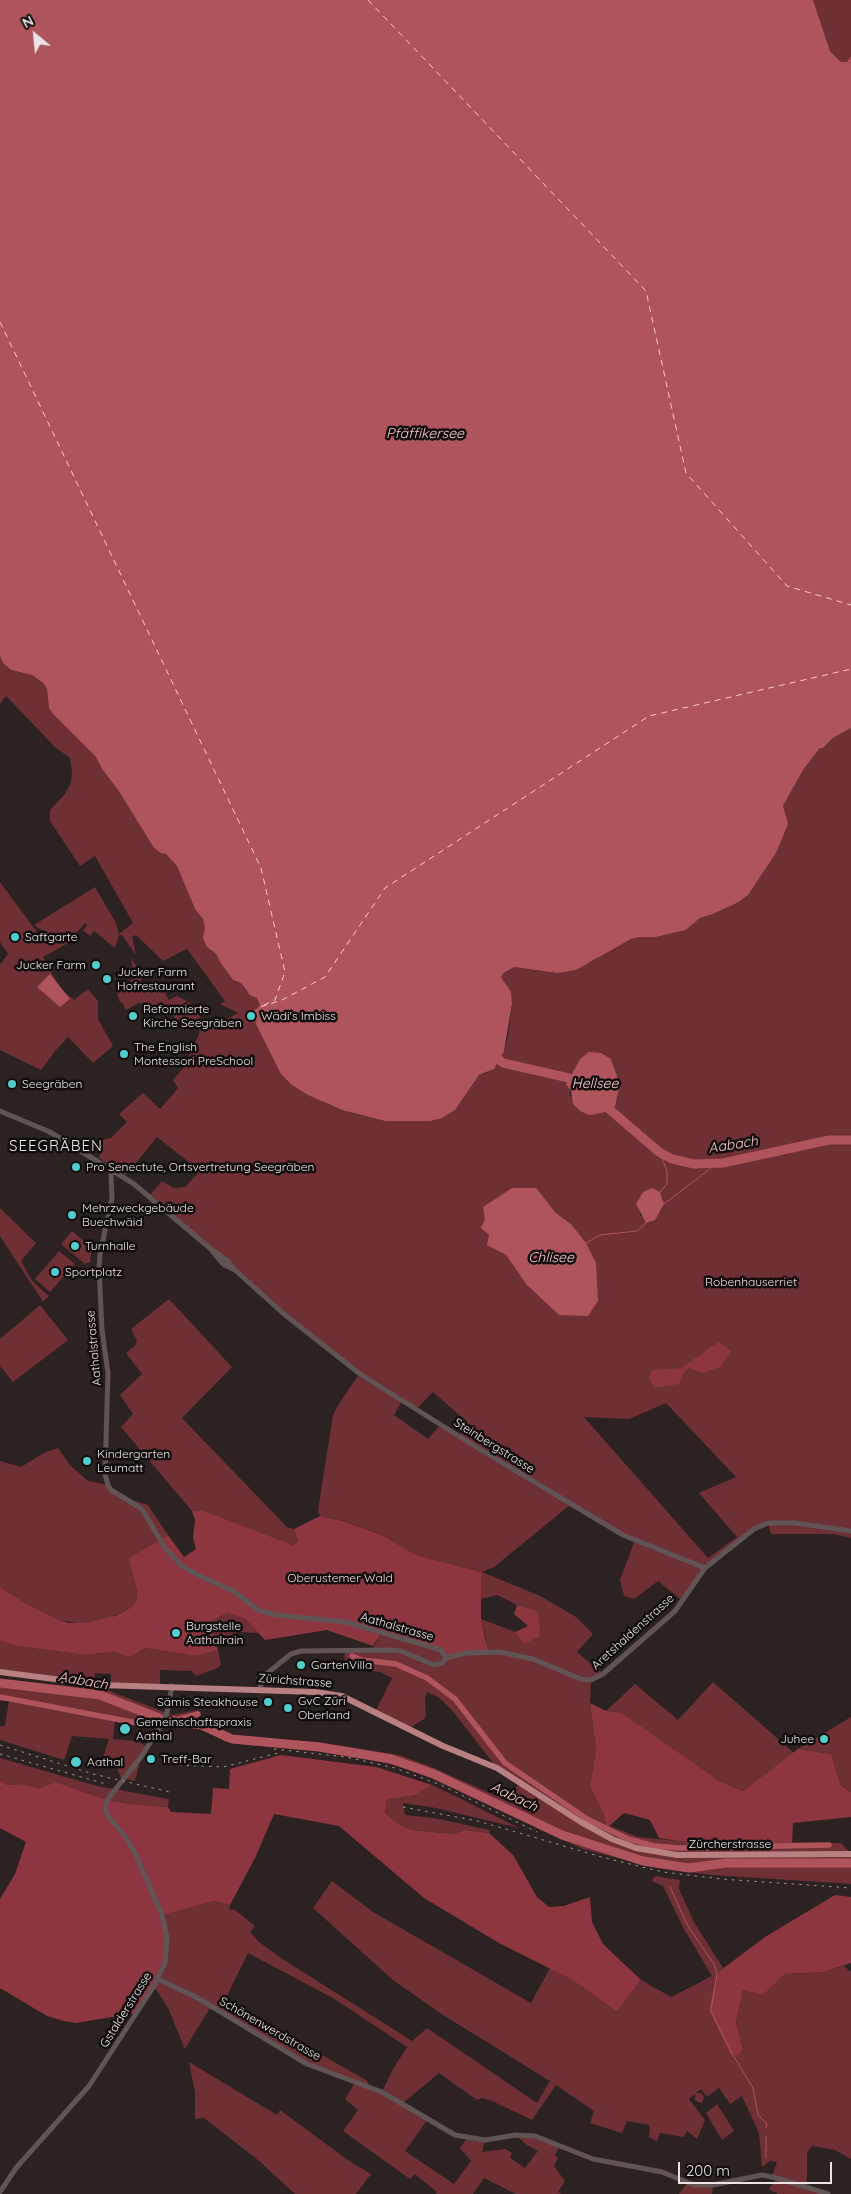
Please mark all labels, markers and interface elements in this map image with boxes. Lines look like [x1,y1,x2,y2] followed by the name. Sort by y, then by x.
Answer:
[10,10,60,60] north arrow
[19,11,37,32] text: N
[386,426,464,442] water label: Pfäffikersee
[25,930,77,944] place label: Saftgarte
[9,931,21,943] marker: Saftgarte
[16,958,86,972] place label: Jucker Farm
[90,959,102,971] marker: Jucker Farm
[117,965,195,993] place label: Jucker Farm Hofrestaurant
[101,973,113,985] marker: Jucker Farm Hofrestaurant
[143,1002,242,1030] place label: Reformierte Kirche Seegräben
[261,1009,336,1023] place label: Wädi's Imbiss
[127,1010,139,1022] marker: Reformierte Kirche Seegräben
[245,1010,257,1022] marker: Wädi's Imbiss
[134,1040,253,1068] place label: The English Montessori PreSchool
[118,1048,130,1060] marker: The English Montessori PreSchool
[572,1076,618,1092] water label: Hellsee
[22,1077,82,1091] place label: Seegräben
[6,1078,18,1090] marker: Seegräben
[707,1133,759,1157] water label: Aabach
[8,1137,104,1155] district label: SEEGRÄBEN
[86,1160,314,1174] place label: Pro Senectute, Ortsvertretung Seegräben
[70,1161,82,1173] marker: Pro Senectute, Ortsvertretung Seegräben
[82,1201,194,1229] place label: Mehrzweckgebäude Buechwäid
[66,1209,78,1221] marker: Mehrzweckgebäude Buechwäid
[85,1239,135,1253] place label: Turnhalle
[69,1240,81,1252] marker: Turnhalle
[528,1250,574,1266] water label: Chlisee
[65,1265,122,1279] place label: Sportplatz
[49,1266,61,1278] marker: Sportplatz
[705,1275,797,1289] park label: Robenhauserriet
[84,1310,104,1386] street label: Aathalstrasse
[451,1415,537,1477] street label: Steinbergstrasse
[97,1447,170,1475] place label: Kindergarten Leumatt
[81,1455,93,1467] marker: Kindergarten Leumatt
[287,1571,393,1585] park label: Oberustemer Wald
[589,1591,677,1673] street label: Aretshaldenstrasse
[359,1610,435,1644] street label: Aathalstrasse
[186,1619,243,1647] place label: Burgstelle Aathalrain
[170,1627,182,1639] marker: Burgstelle Aathalrain
[311,1658,372,1672] place label: GartenVilla
[295,1659,307,1671] marker: GartenVilla
[57,1668,109,1694] water label: Aabach
[257,1671,333,1691] street label: Zürichstrasse
[298,1694,350,1722] place label: GvC Züri Oberland
[157,1695,258,1709] place label: Sämis Steakhouse
[262,1696,274,1708] marker: Sämis Steakhouse
[282,1702,294,1714] marker: GvC Züri Oberland
[136,1715,252,1743] place label: Gemeinschaftspraxis Aathal
[118,1722,132,1736] marker: Gemeinschaftspraxis Aathal
[780,1732,814,1746] place label: Juhee
[818,1733,830,1745] marker: Juhee
[161,1752,212,1766] place label: Treff-Bar
[145,1753,157,1765] marker: Treff-Bar
[69,1755,83,1769] marker: Aathal
[87,1755,123,1769] place label: Aathal
[488,1778,540,1816] water label: Aabach
[689,1837,771,1851] street label: Zürcherstrasse
[97,1970,155,2050] street label: Gstalderstrasse
[217,1994,323,2064] street label: Schönenwerdstrasse
[681,2152,835,2184] scale bar
[686,2161,730,2180] text: 200 m

